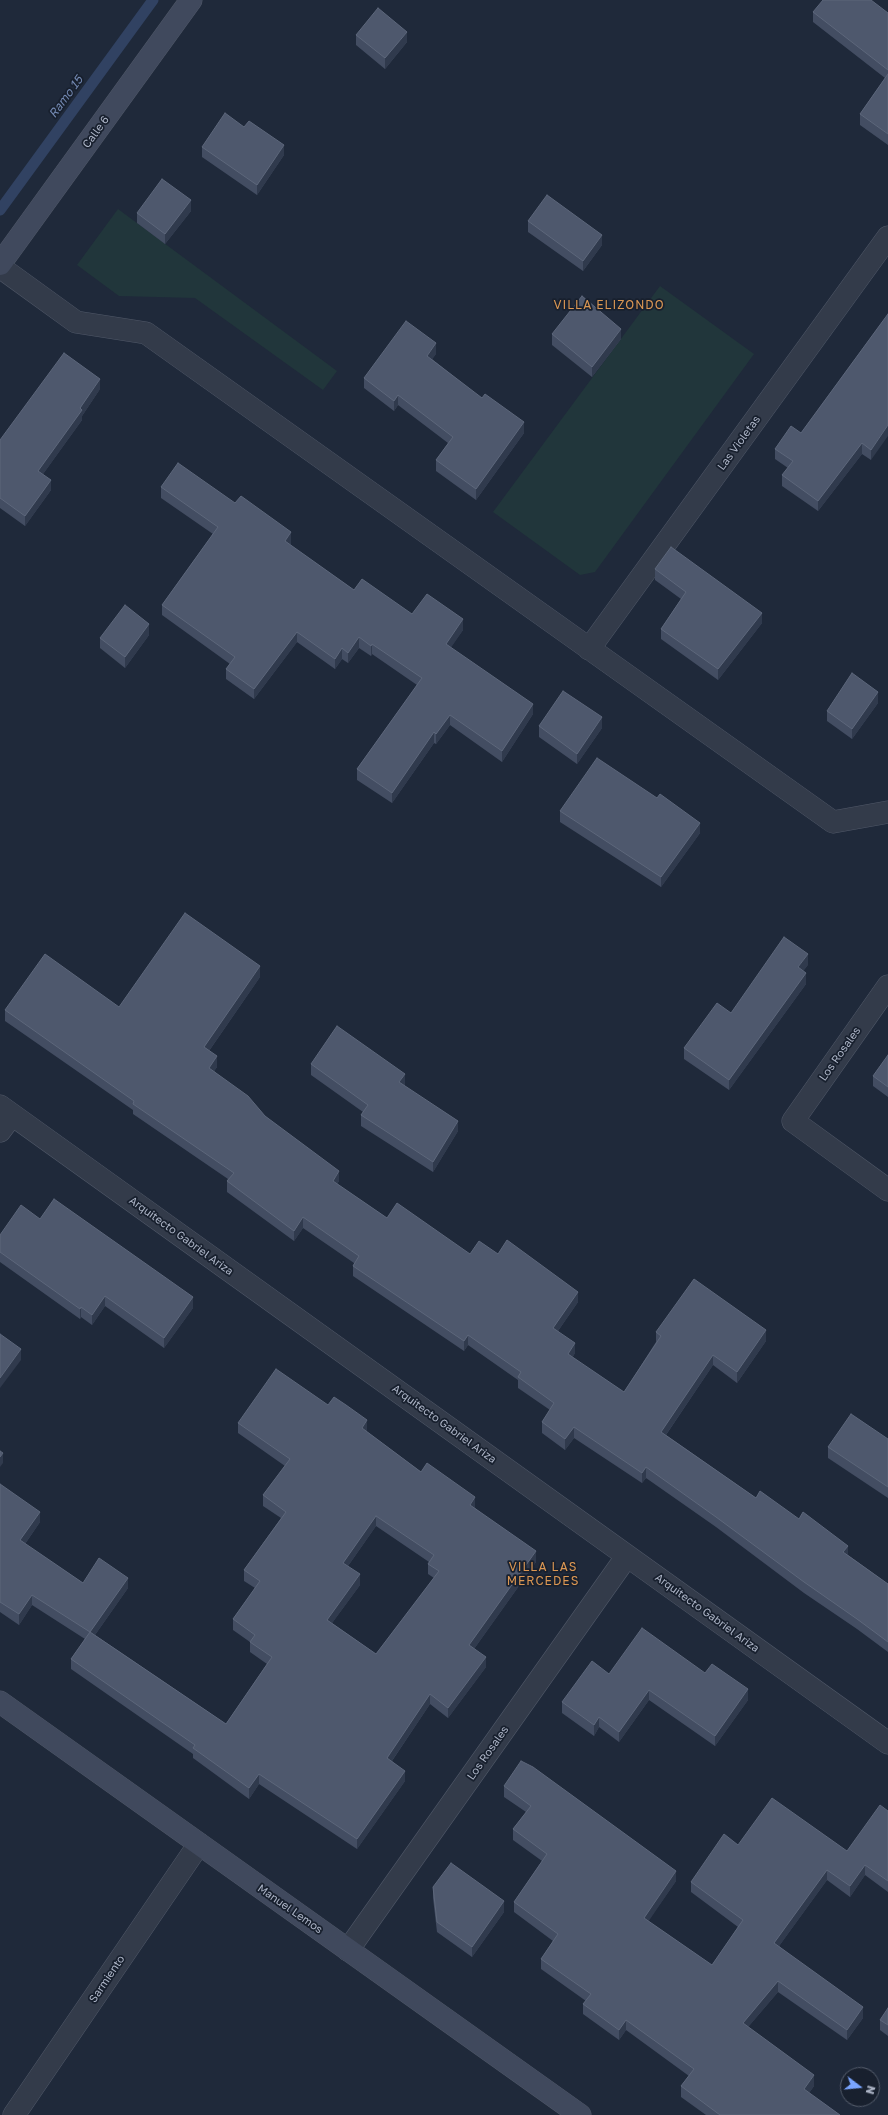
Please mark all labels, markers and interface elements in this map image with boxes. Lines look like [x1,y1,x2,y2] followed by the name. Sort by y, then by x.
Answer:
[46,73,86,121] water label: Ramo 15
[80,113,112,151] street label: Calle 6
[553,298,665,312] district label: VILLA ELIZONDO
[715,413,763,473] street label: Las Violetas
[817,1024,863,1084] street label: Los Rosales
[126,1194,236,1278] street label: Arquitecto Gabriel Ariza
[389,1382,499,1466] street label: Arquitecto Gabriel Ariza
[507,1560,579,1588] district label: VILLA LAS MERCEDES
[652,1571,762,1655] street label: Arquitecto Gabriel Ariza
[465,1723,511,1783] street label: Los Rosales
[255,1882,325,1936] street label: Manuel Lemos
[86,1953,128,2005] street label: Sarmiento
[840,2067,880,2107] north arrow
[864,2084,878,2096] text: N

